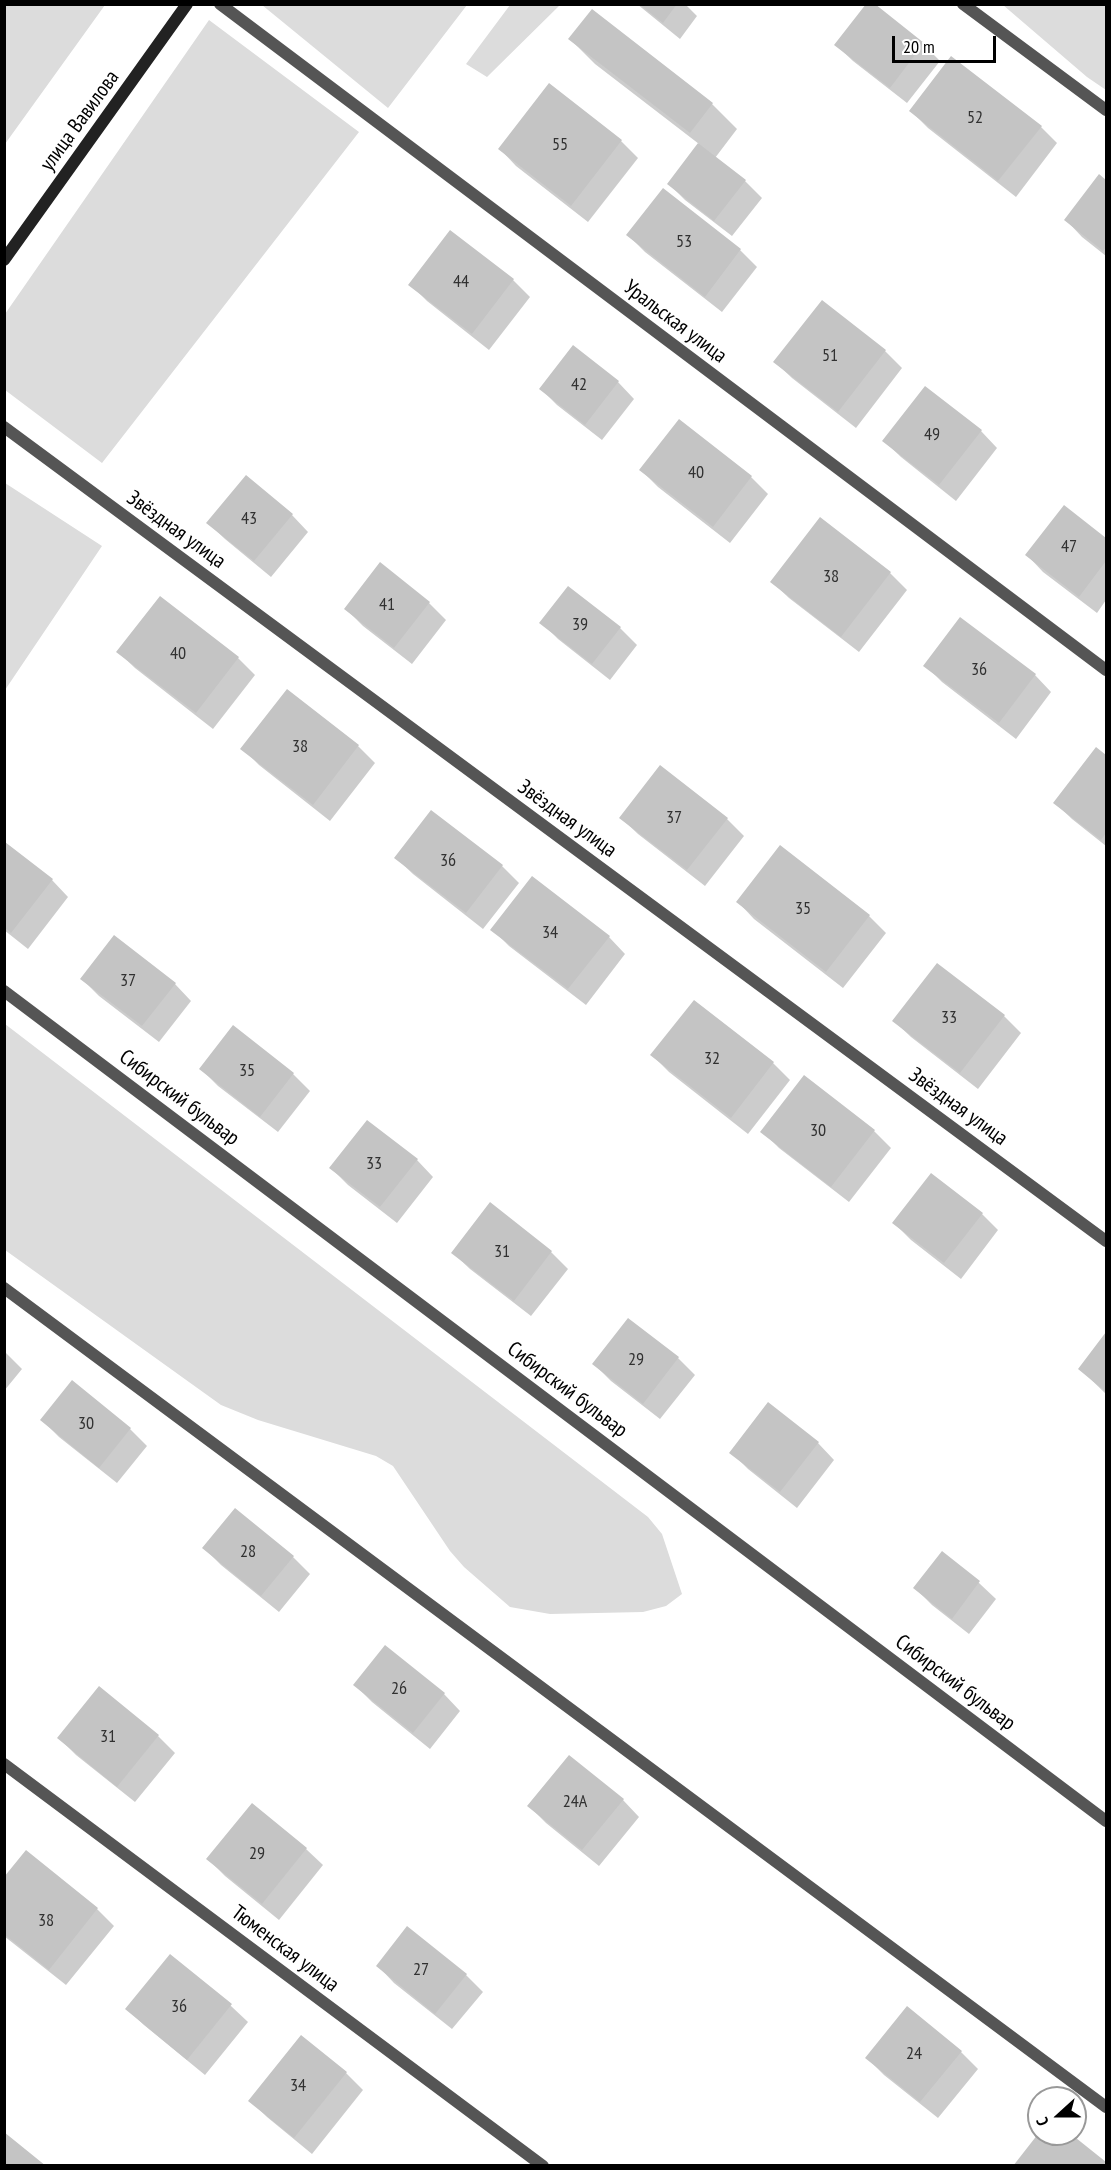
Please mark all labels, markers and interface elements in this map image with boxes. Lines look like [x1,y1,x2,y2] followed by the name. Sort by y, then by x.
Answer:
[895,24,998,62] scale bar
[903,35,935,58] text: 20 m
[35,66,125,176] street label: улица Вавилова
[967,107,983,129] house number: 52
[552,134,568,156] house number: 55
[676,231,692,253] house number: 53
[453,271,469,293] house number: 44
[619,275,731,369] street label: Уральская улица
[822,345,838,367] house number: 51
[571,374,587,396] house number: 42
[924,424,940,446] house number: 49
[688,462,704,484] house number: 40
[122,486,230,574] street label: Звёздная улица
[241,508,257,530] house number: 43
[1061,536,1077,558] house number: 47
[823,566,839,588] house number: 38
[379,594,395,616] house number: 41
[572,614,588,636] house number: 39
[170,643,186,665] house number: 40
[971,659,987,681] house number: 36
[292,736,308,758] house number: 38
[513,775,621,863] street label: Звёздная улица
[666,807,682,829] house number: 37
[440,850,456,872] house number: 36
[795,898,811,920] house number: 35
[542,922,558,944] house number: 34
[120,970,136,992] house number: 37
[941,1007,957,1029] house number: 33
[114,1045,244,1151] street label: Сибирский бульвар
[704,1048,720,1070] house number: 32
[239,1060,255,1082] house number: 35
[904,1063,1012,1151] street label: Звёздная улица
[810,1120,826,1142] house number: 30
[366,1153,382,1175] house number: 33
[494,1241,510,1263] house number: 31
[502,1337,632,1443] street label: Сибирский бульвар
[628,1349,644,1371] house number: 29
[78,1413,94,1435] house number: 30
[240,1541,256,1563] house number: 28
[890,1630,1020,1736] street label: Сибирский бульвар
[391,1678,407,1700] house number: 26
[100,1726,116,1748] house number: 31
[563,1791,587,1813] house number: 24А
[249,1843,265,1865] house number: 29
[226,1900,344,1998] street label: Тюменская улица
[38,1910,54,1932] house number: 38
[413,1959,429,1981] house number: 27
[171,1996,187,2018] house number: 36
[906,2043,922,2065] house number: 24
[290,2075,306,2097] house number: 34
[1027,2086,1087,2146] north arrow
[1031,2115,1053,2129] text: С

